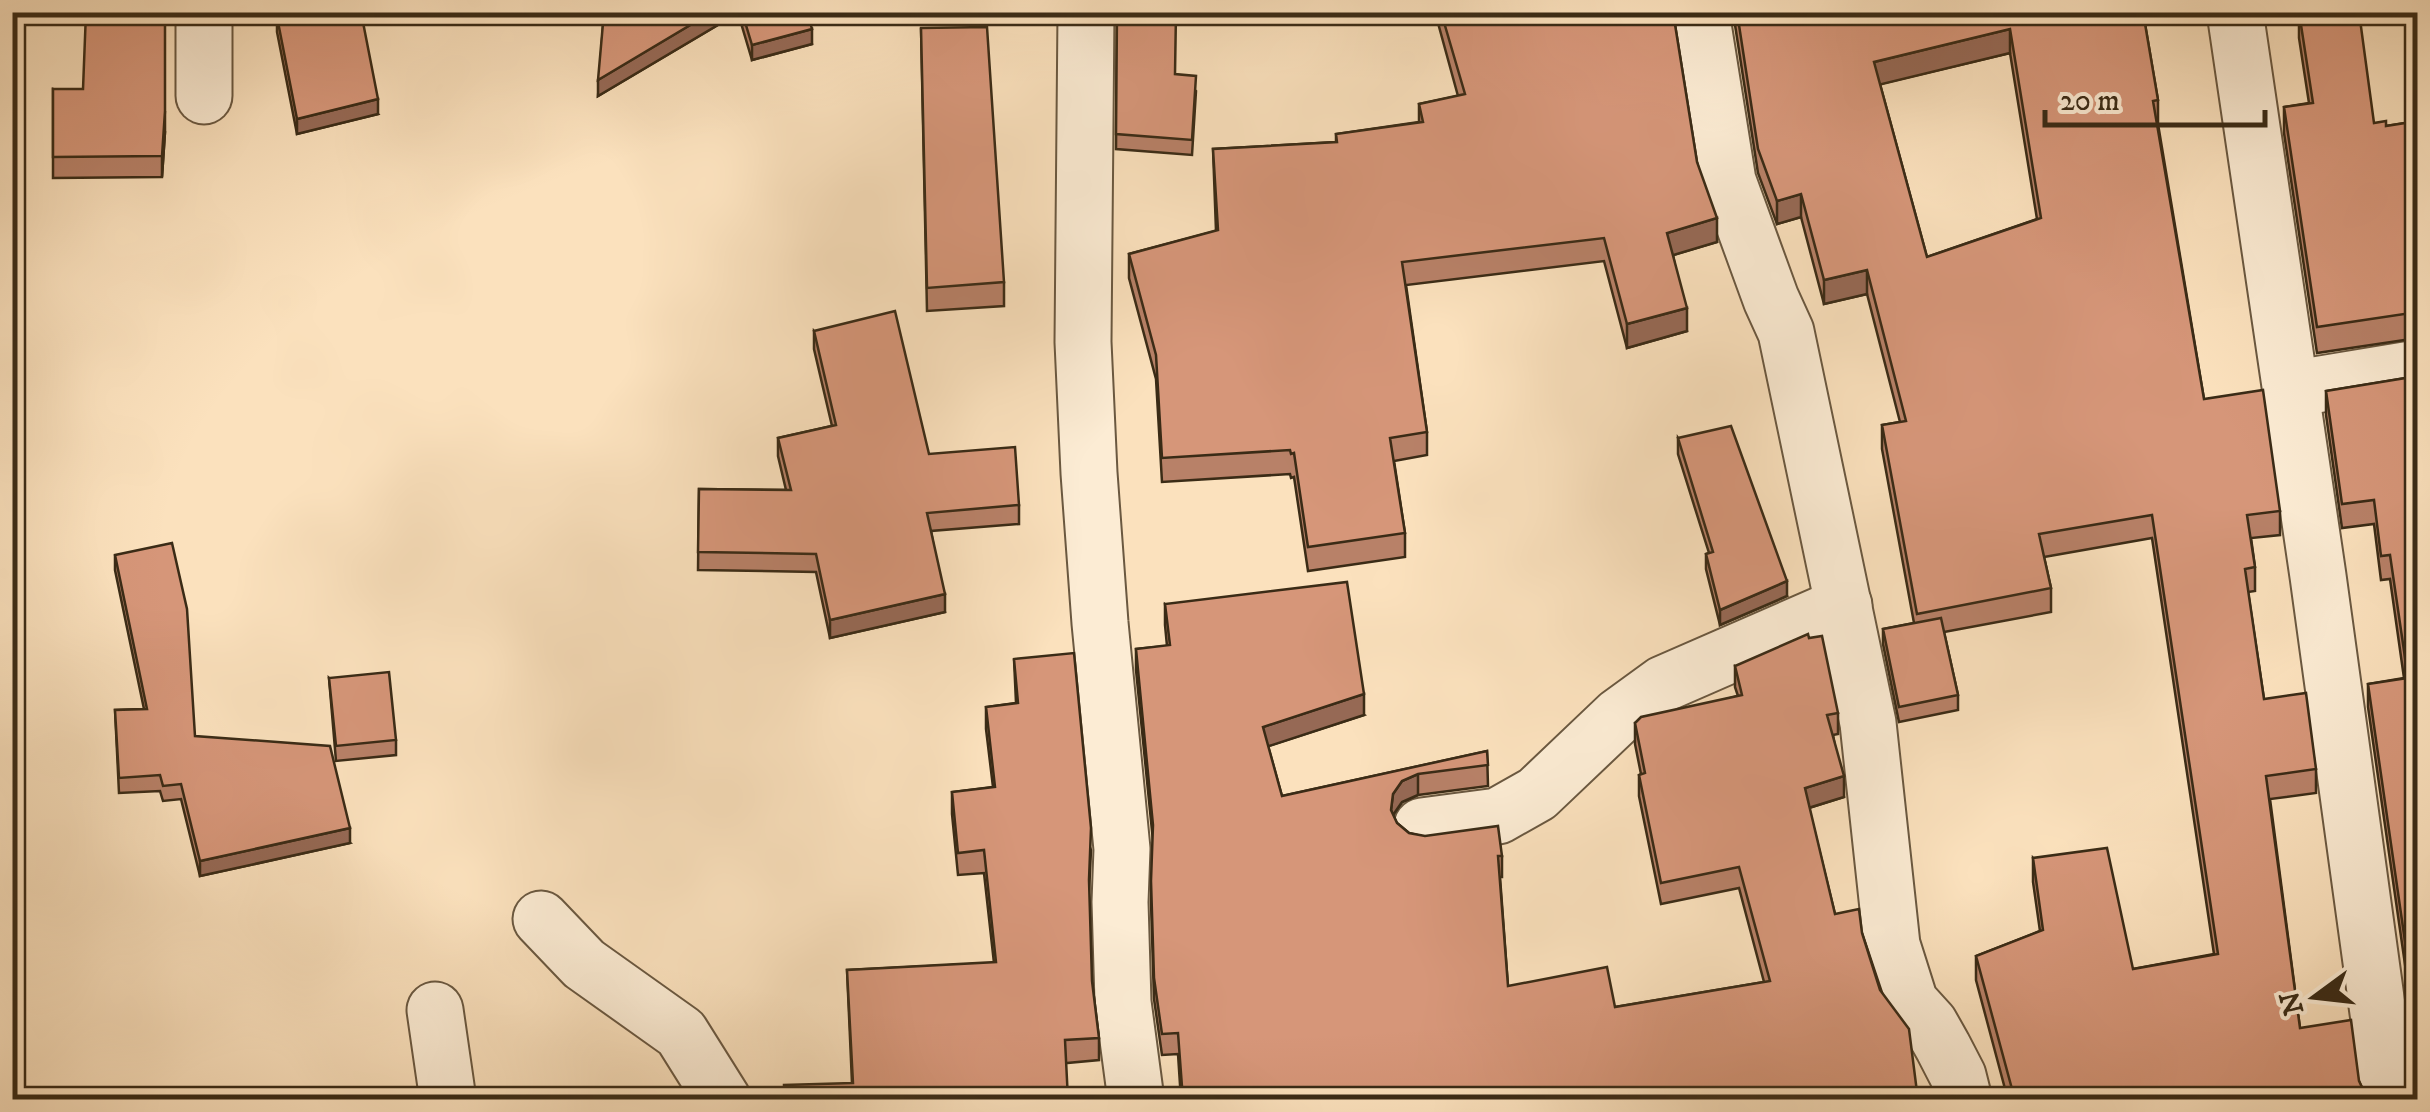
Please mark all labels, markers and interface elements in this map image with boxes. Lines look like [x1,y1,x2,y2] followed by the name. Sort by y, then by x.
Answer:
[2045,65,2265,127] scale bar
[2060,83,2120,120] text: 20 m
[2265,947,2365,1047] north arrow
[2272,987,2312,1019] text: N

